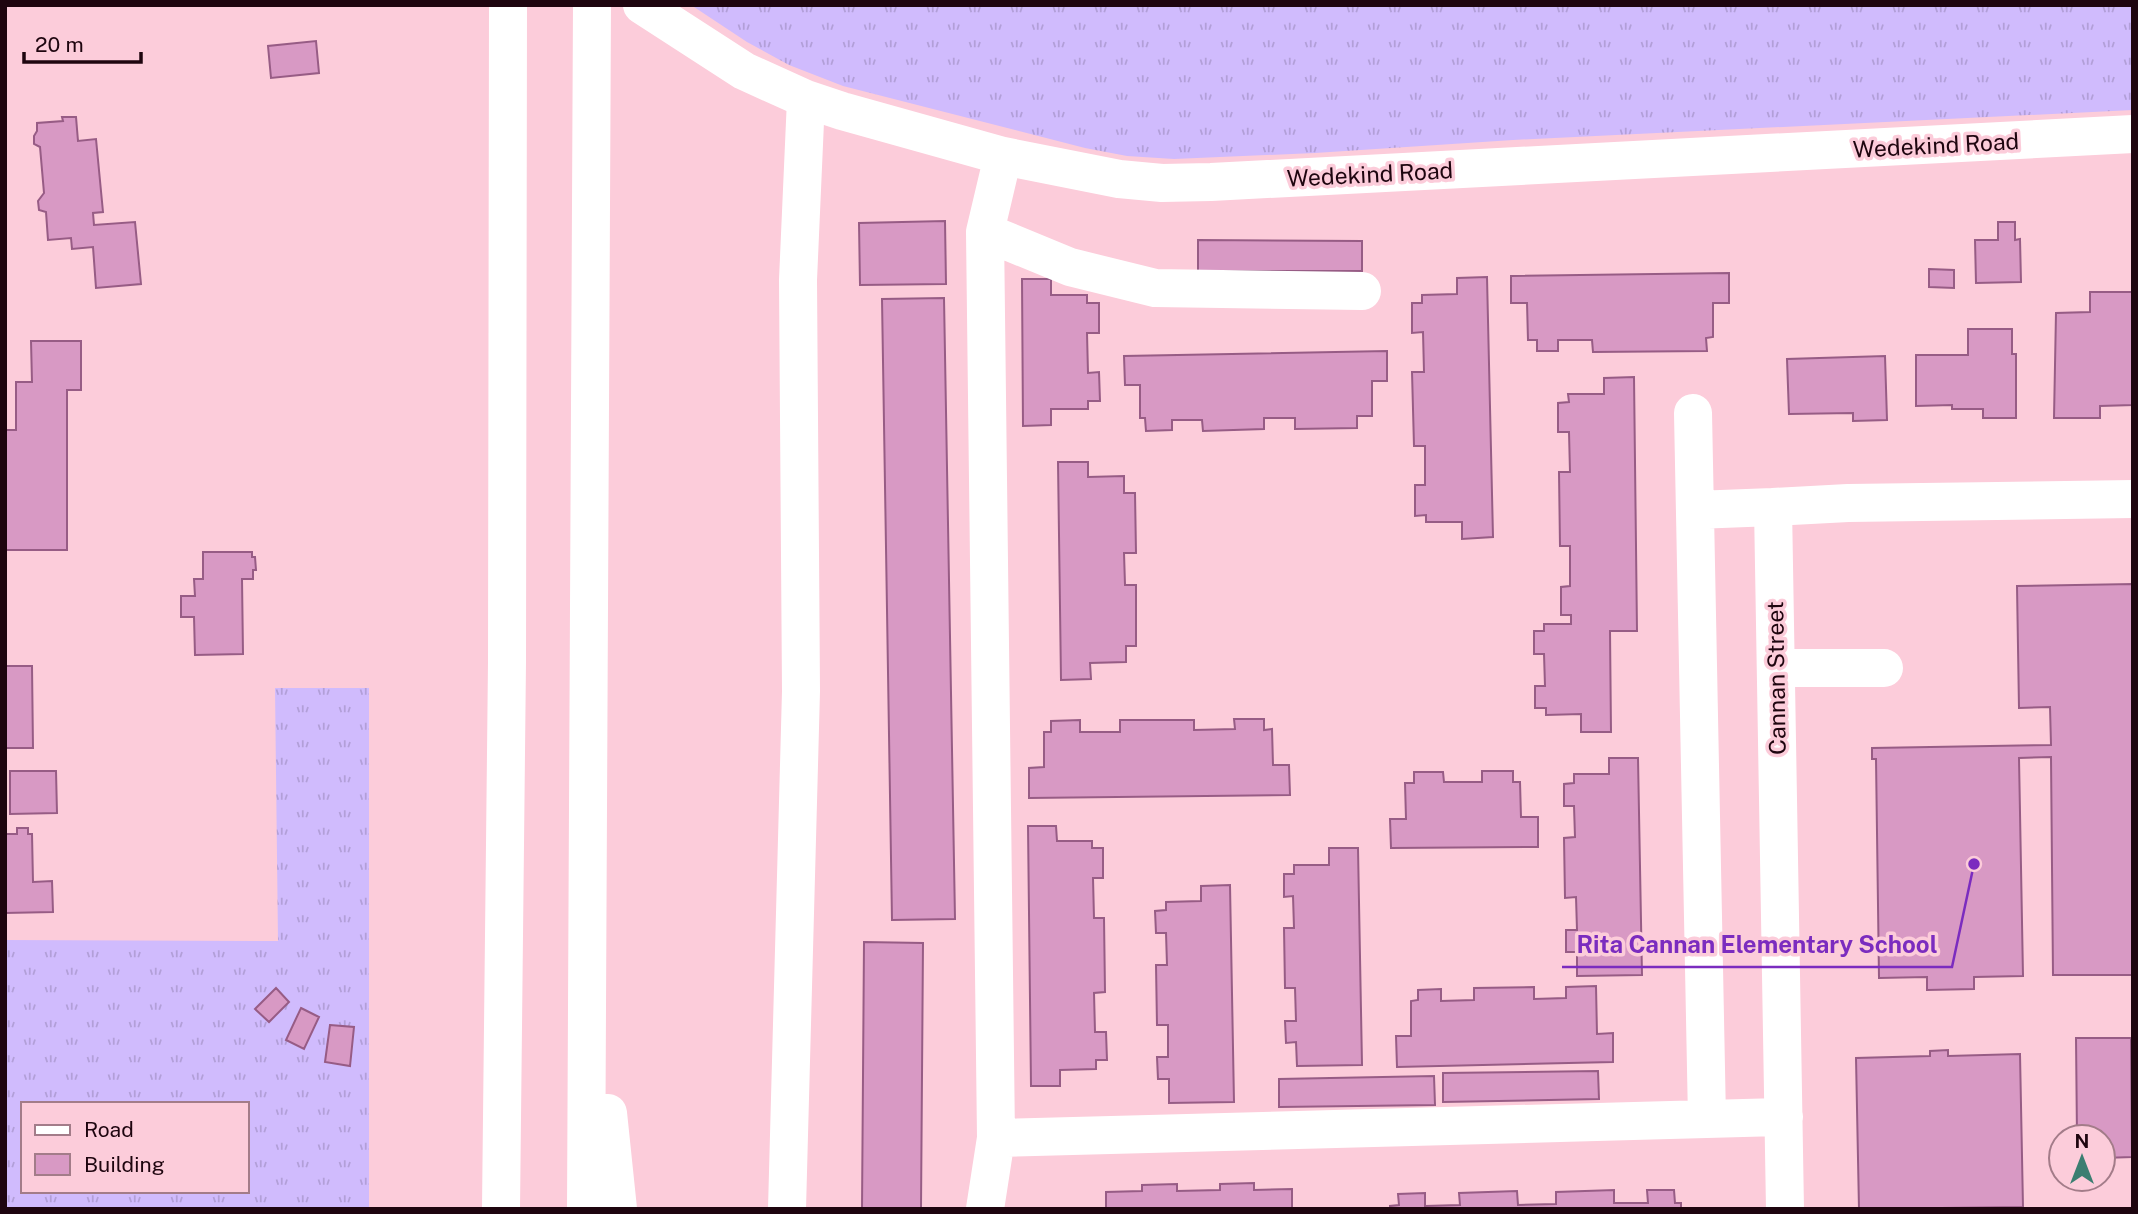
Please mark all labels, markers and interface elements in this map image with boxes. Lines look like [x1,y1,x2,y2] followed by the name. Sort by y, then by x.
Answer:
[24,21,142,65] scale bar
[35,32,84,57] text: 20 m
[1852,127,2020,163] street label: Wedekind Road
[1286,156,1454,192] street label: Wedekind Road
[1761,601,1791,755] street label: Cannan Street
[1562,922,1952,967] callout: Rita Cannan Elementary School
[1576,930,1938,958] text: Rita Cannan Elementary School
[21,1102,248,1193] legend
[84,1117,134,1142] text: Road
[2047,1123,2117,1193] north arrow
[2075,1130,2089,1152] text: N
[84,1152,165,1177] text: Building

